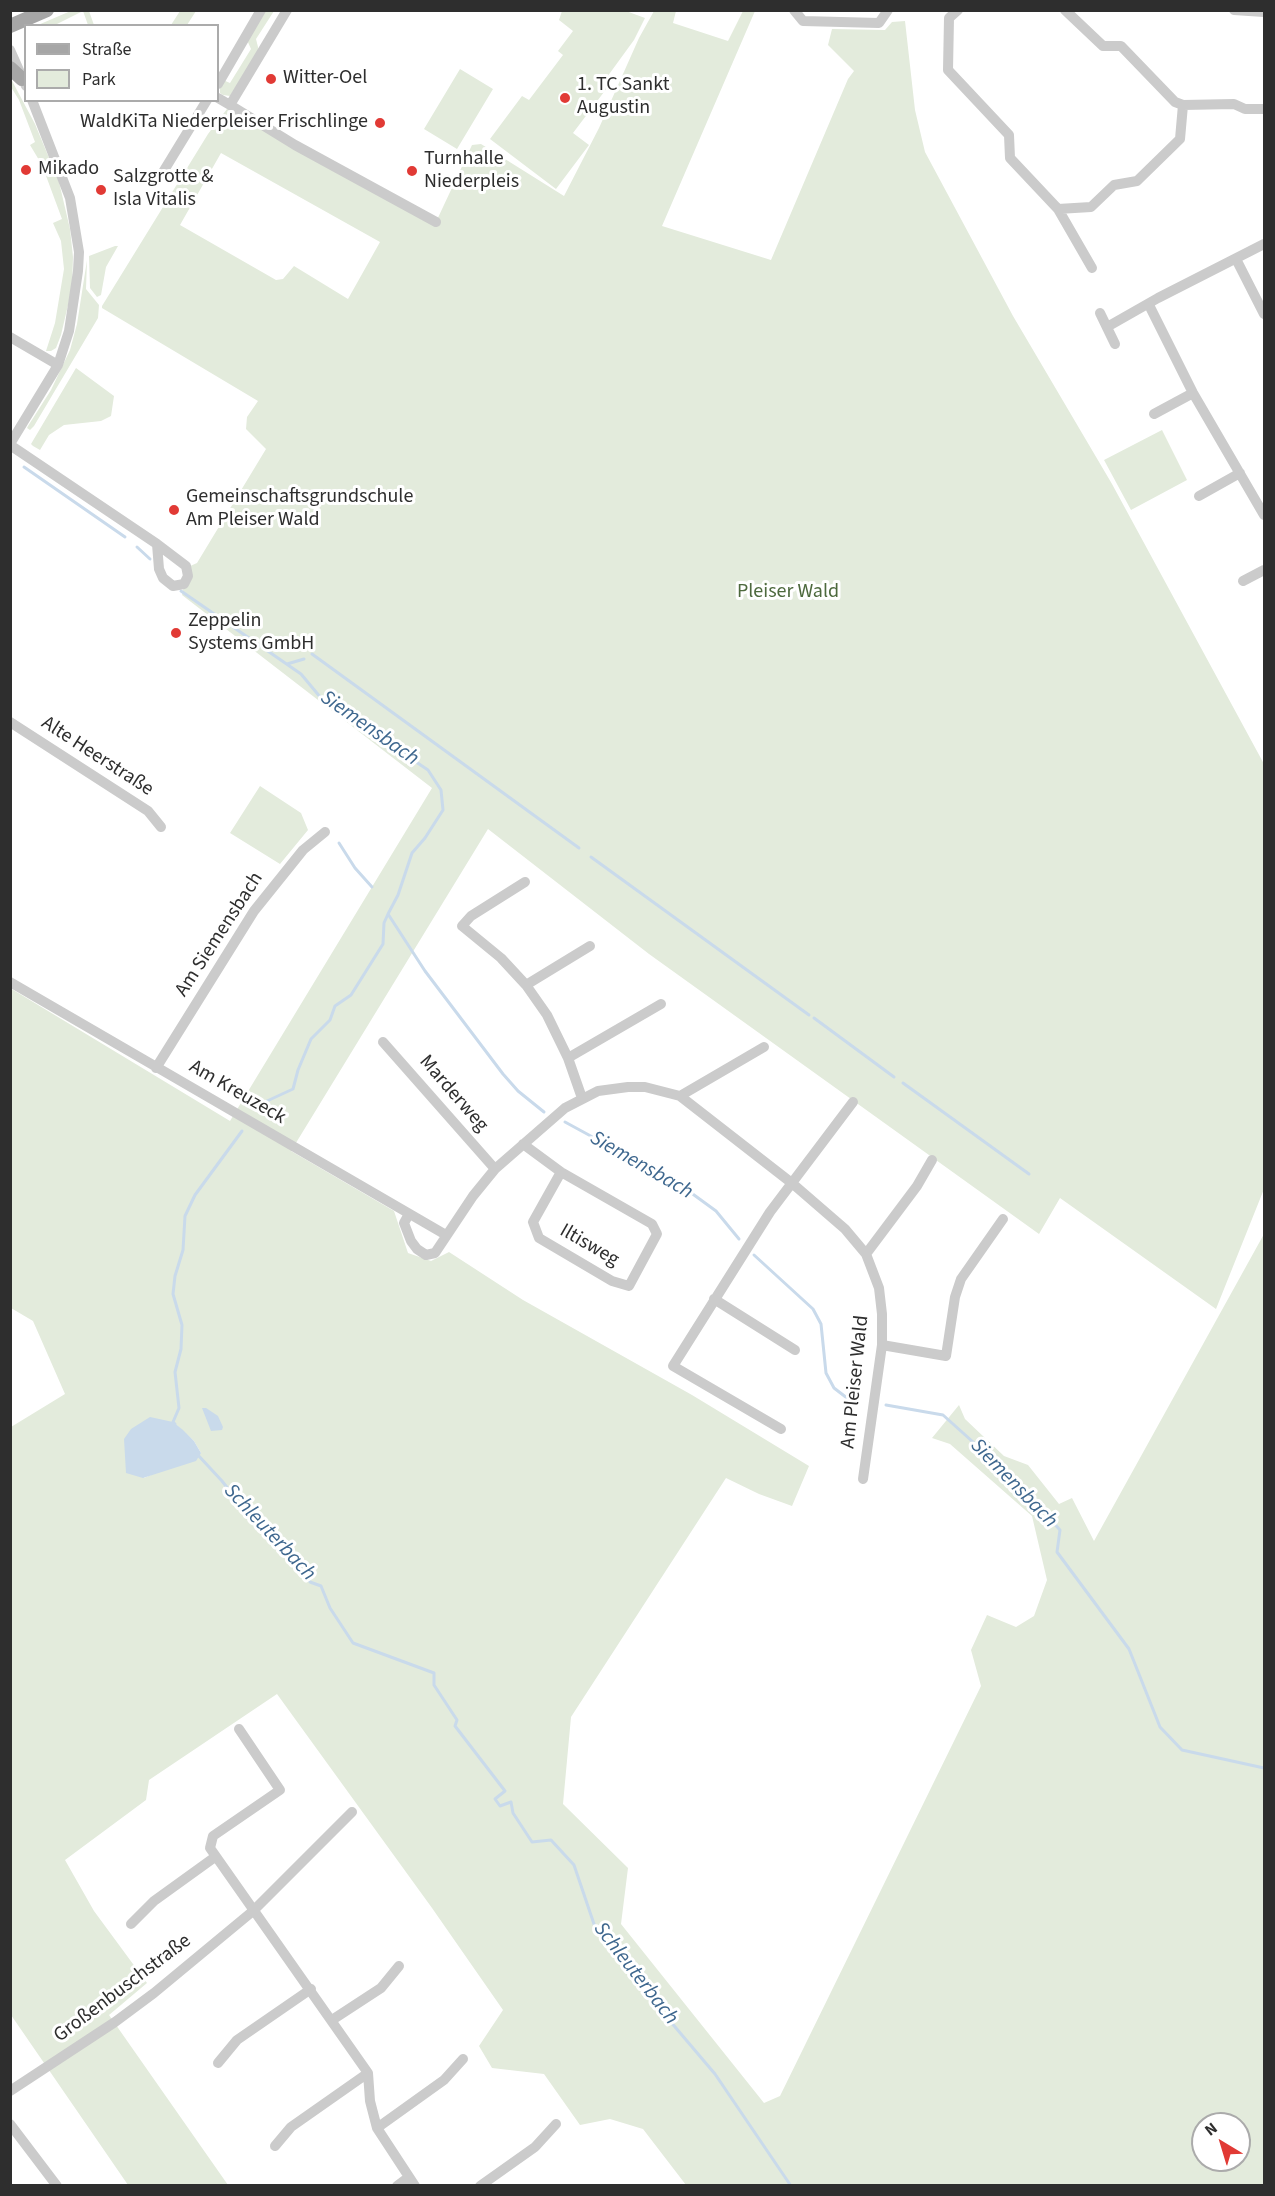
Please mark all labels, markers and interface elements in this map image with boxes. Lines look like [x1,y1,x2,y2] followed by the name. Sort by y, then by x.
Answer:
[24,24,219,102] legend
[82,37,131,62] text: Straße
[82,67,116,92] text: Park
[283,67,367,91] place label: Witter-Oel
[264,72,278,86] marker: Witter-Oel
[577,74,670,121] place label: 1. TC Sankt Augustin
[558,91,572,105] marker: 1. TC Sankt Augustin
[80,111,368,135] place label: WaldKiTa Niederpleiser Frischlinge
[373,116,387,130] marker: WaldKiTa Niederpleiser Frischlinge
[424,148,519,195] place label: Turnhalle Niederpleis
[38,158,99,182] place label: Mikado
[19,163,33,177] marker: Mikado
[405,164,419,178] marker: Turnhalle Niederpleis
[113,166,213,213] place label: Salzgrotte & Isla Vitalis
[94,183,108,197] marker: Salzgrotte & Isla Vitalis
[186,486,413,533] place label: Gemeinschaftsgrundschule Am Pleiser Wald
[167,503,181,517] marker: Gemeinschaftsgrundschule Am Pleiser Wald
[737,581,839,605] park label: Pleiser Wald
[188,610,314,657] place label: Zeppelin Systems GmbH
[169,626,183,640] marker: Zeppelin Systems GmbH
[315,686,423,772] water label: Siemensbach
[36,712,158,802] street label: Alte Heerstraße
[171,868,269,1002] street label: Am Siemensbach
[413,1051,493,1137] street label: Marderweg
[184,1056,290,1130] street label: Am Kreuzeck
[585,1126,697,1206] water label: Siemensbach
[555,1219,623,1273] street label: Iltisweg
[837,1314,875,1450] street label: Am Pleiser Wald
[964,1434,1062,1534] water label: Siemensbach
[218,1479,320,1587] water label: Schleuterbach
[587,1918,683,2030] water label: Schleuterbach
[50,1930,196,2048] street label: Großenbuschstraße
[1191,2112,1251,2172] north arrow
[1200,2117,1222,2141] text: N

